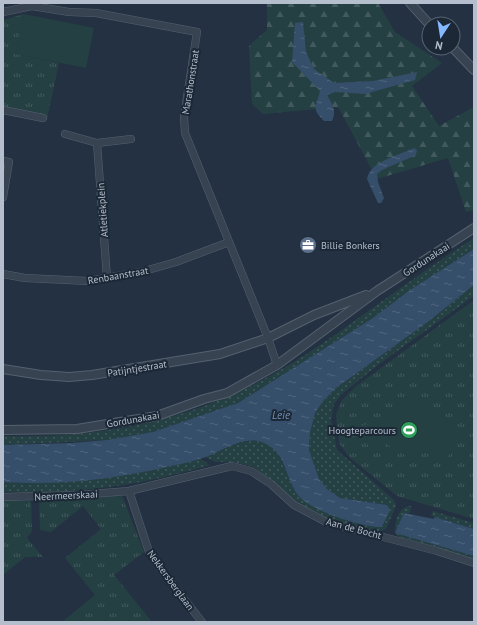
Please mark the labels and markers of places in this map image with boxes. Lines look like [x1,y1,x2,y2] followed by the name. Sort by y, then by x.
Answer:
[298,235,318,255] office icon: Billie Bonkers
[321,239,380,252] place label: Billie Bonkers
[399,420,419,440] sports icon: Hoogteparcours
[328,424,396,437] place label: Hoogteparcours

